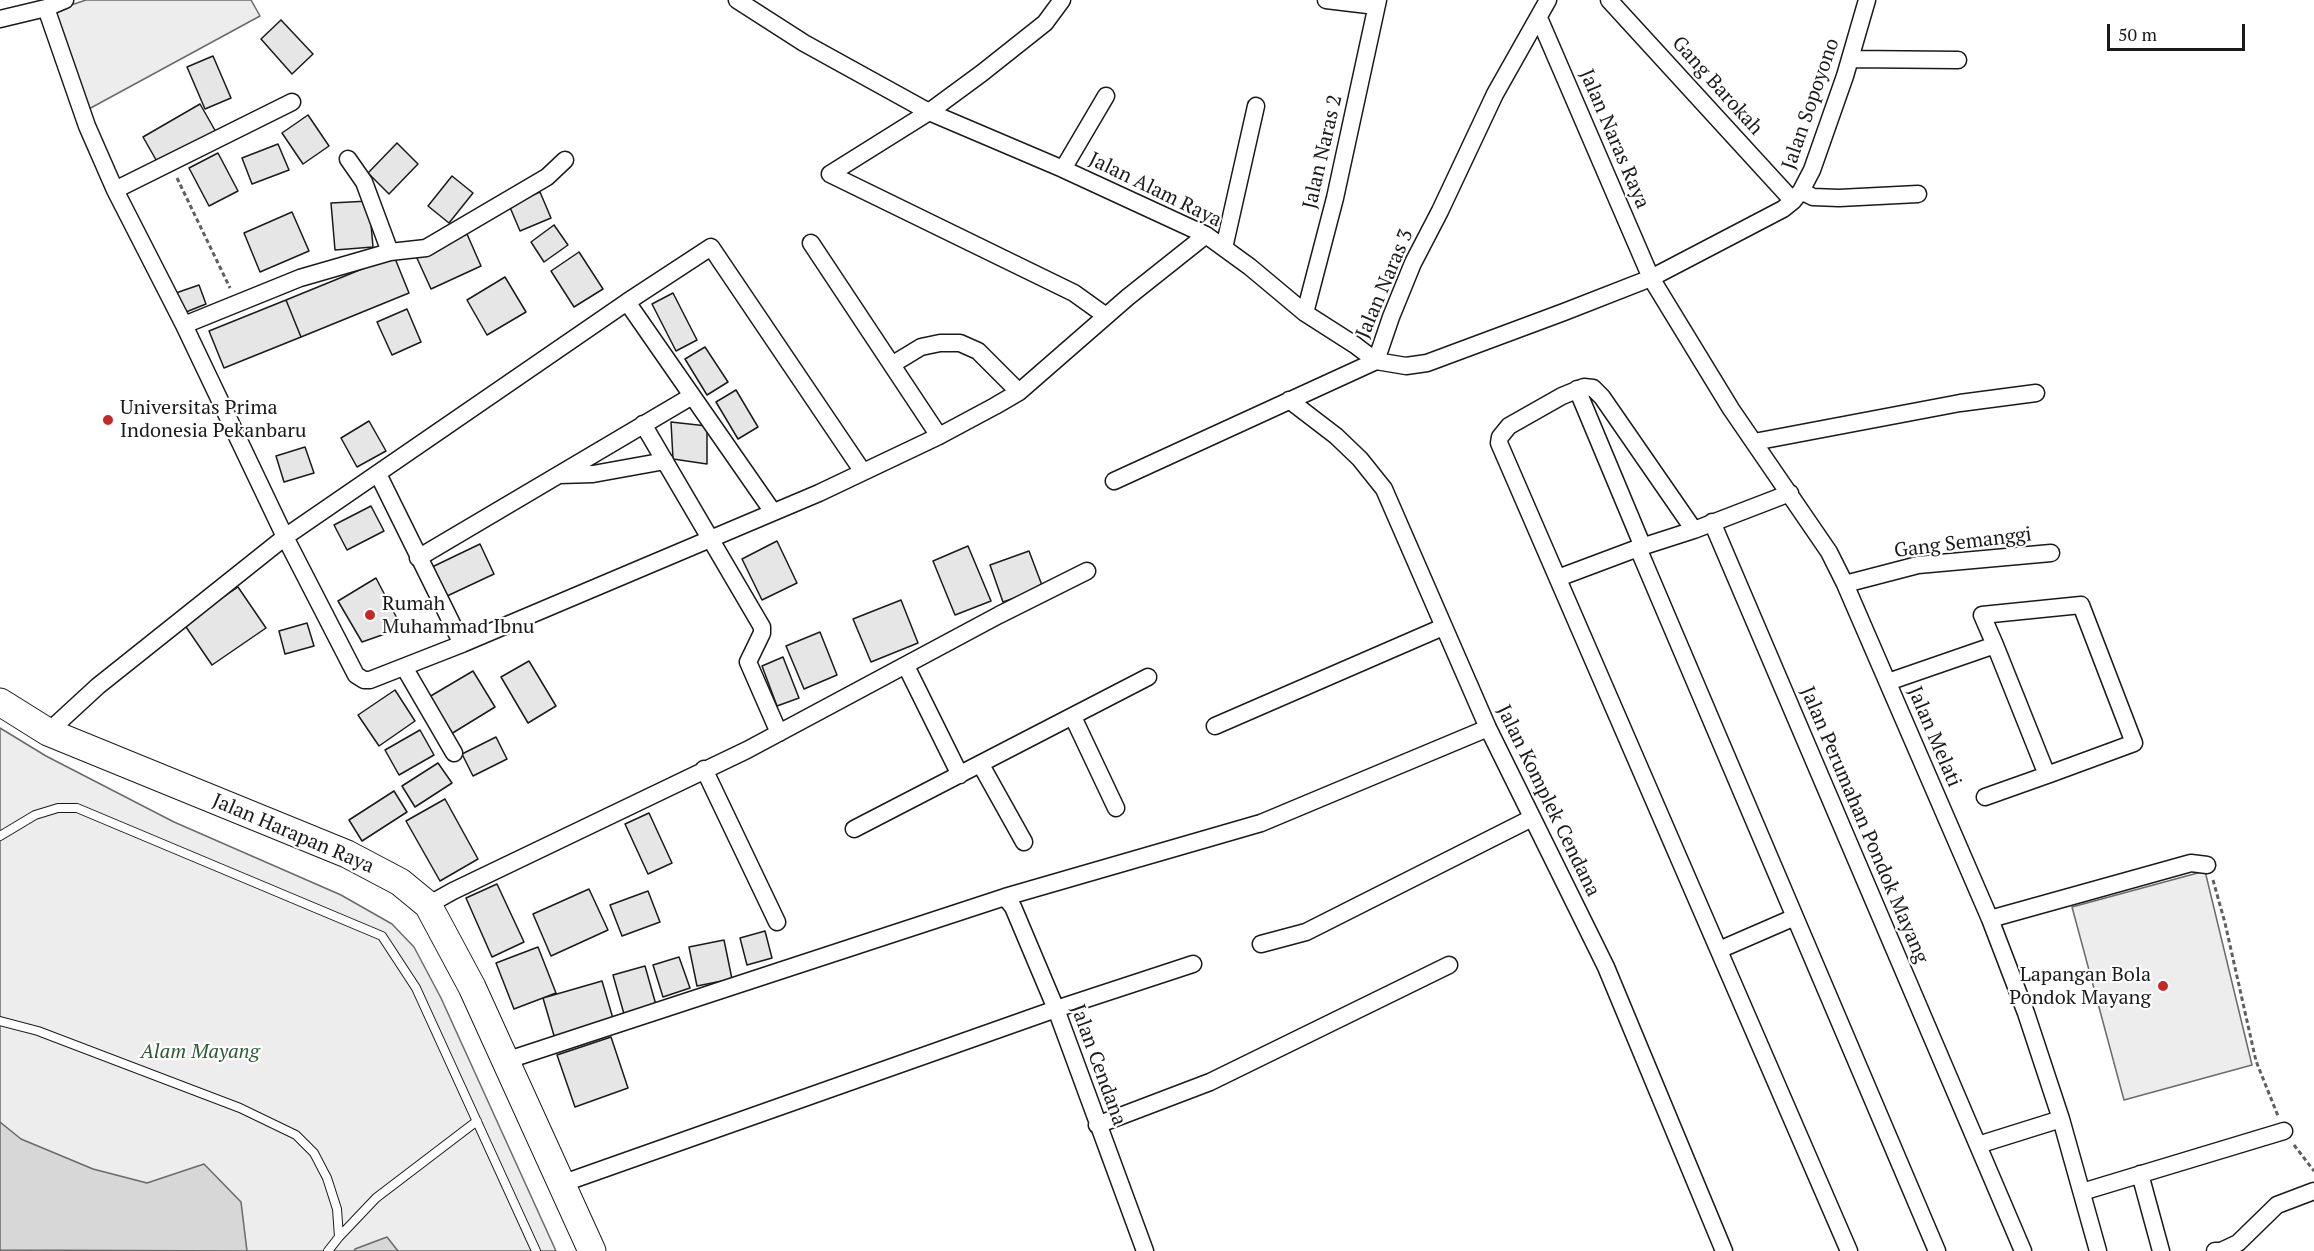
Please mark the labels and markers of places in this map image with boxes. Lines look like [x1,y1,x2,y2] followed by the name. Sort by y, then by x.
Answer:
[120,396,306,443] place label: Universitas Prima Indonesia Pekanbaru
[101,413,115,427] marker: Universitas Prima Indonesia Pekanbaru
[382,592,535,639] place label: Rumah Muhammad Ibnu
[363,608,377,622] marker: Rumah Muhammad Ibnu
[2009,963,2151,1010] place label: Lapangan Bola Pondok Mayang
[2156,979,2170,993] marker: Lapangan Bola Pondok Mayang

